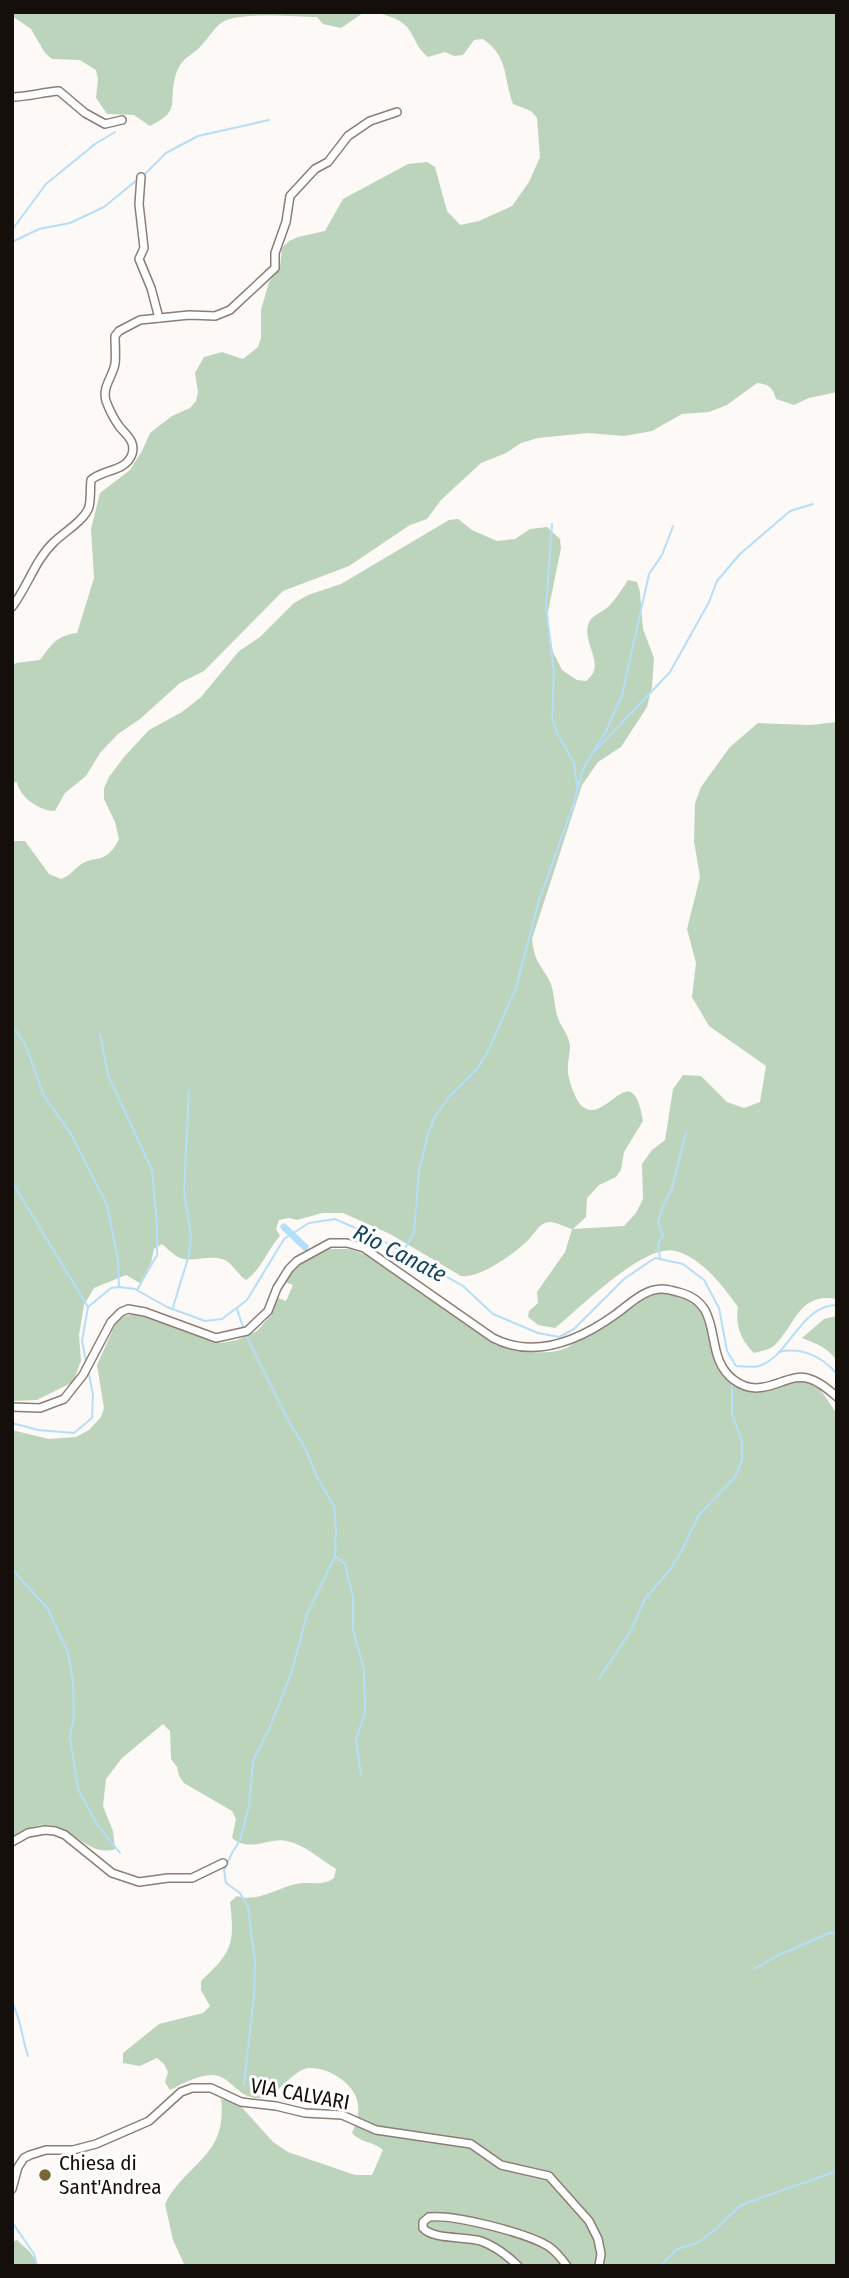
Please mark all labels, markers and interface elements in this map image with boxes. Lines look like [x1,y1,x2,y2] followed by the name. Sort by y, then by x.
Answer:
[349,1218,451,1288] water label: Rio Canate
[248,2073,352,2115] street label: VIA CALVARI
[59,2150,162,2200] place label: Chiesa di Sant'Andrea
[37,2167,53,2183] marker: Chiesa di Sant'Andrea

